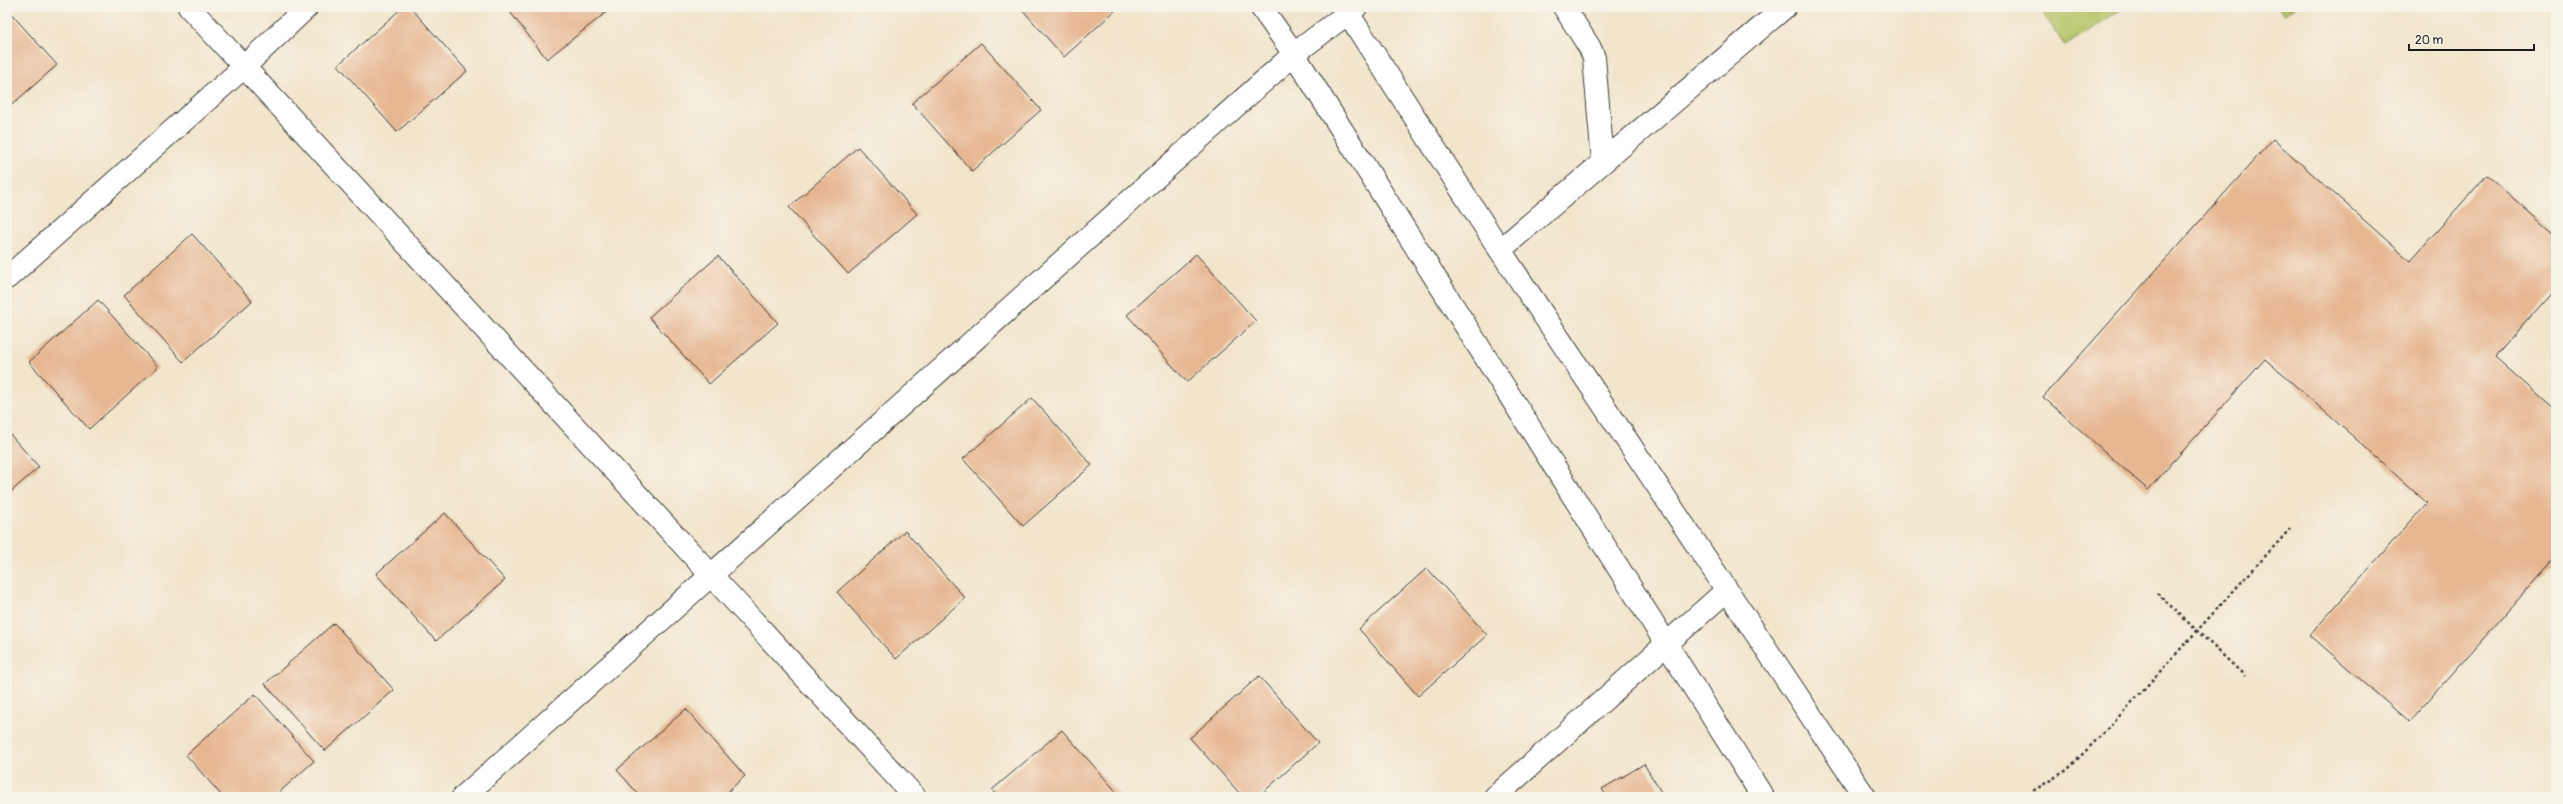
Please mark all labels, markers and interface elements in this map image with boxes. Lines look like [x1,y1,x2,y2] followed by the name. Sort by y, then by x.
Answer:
[2409,26,2534,52] scale bar
[2415,33,2444,48] text: 20 m

